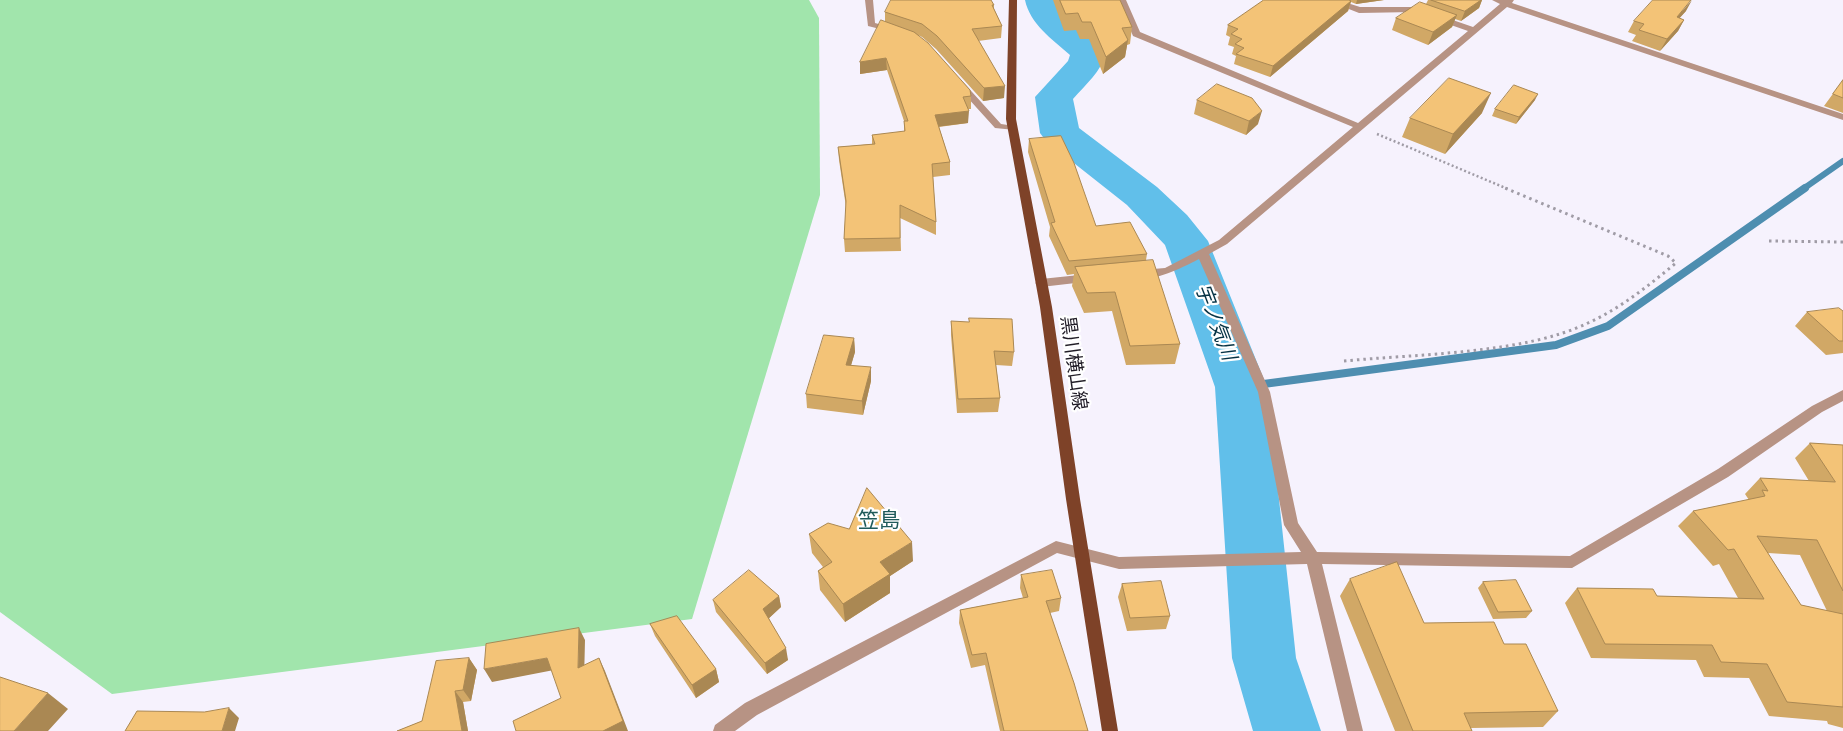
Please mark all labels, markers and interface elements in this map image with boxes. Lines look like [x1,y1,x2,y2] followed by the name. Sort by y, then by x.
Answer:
[1190,280,1242,364] water label: 宇ノ気川
[1056,314,1092,412] street label: 黒川横山線
[858,507,900,533] district label: 笠島

